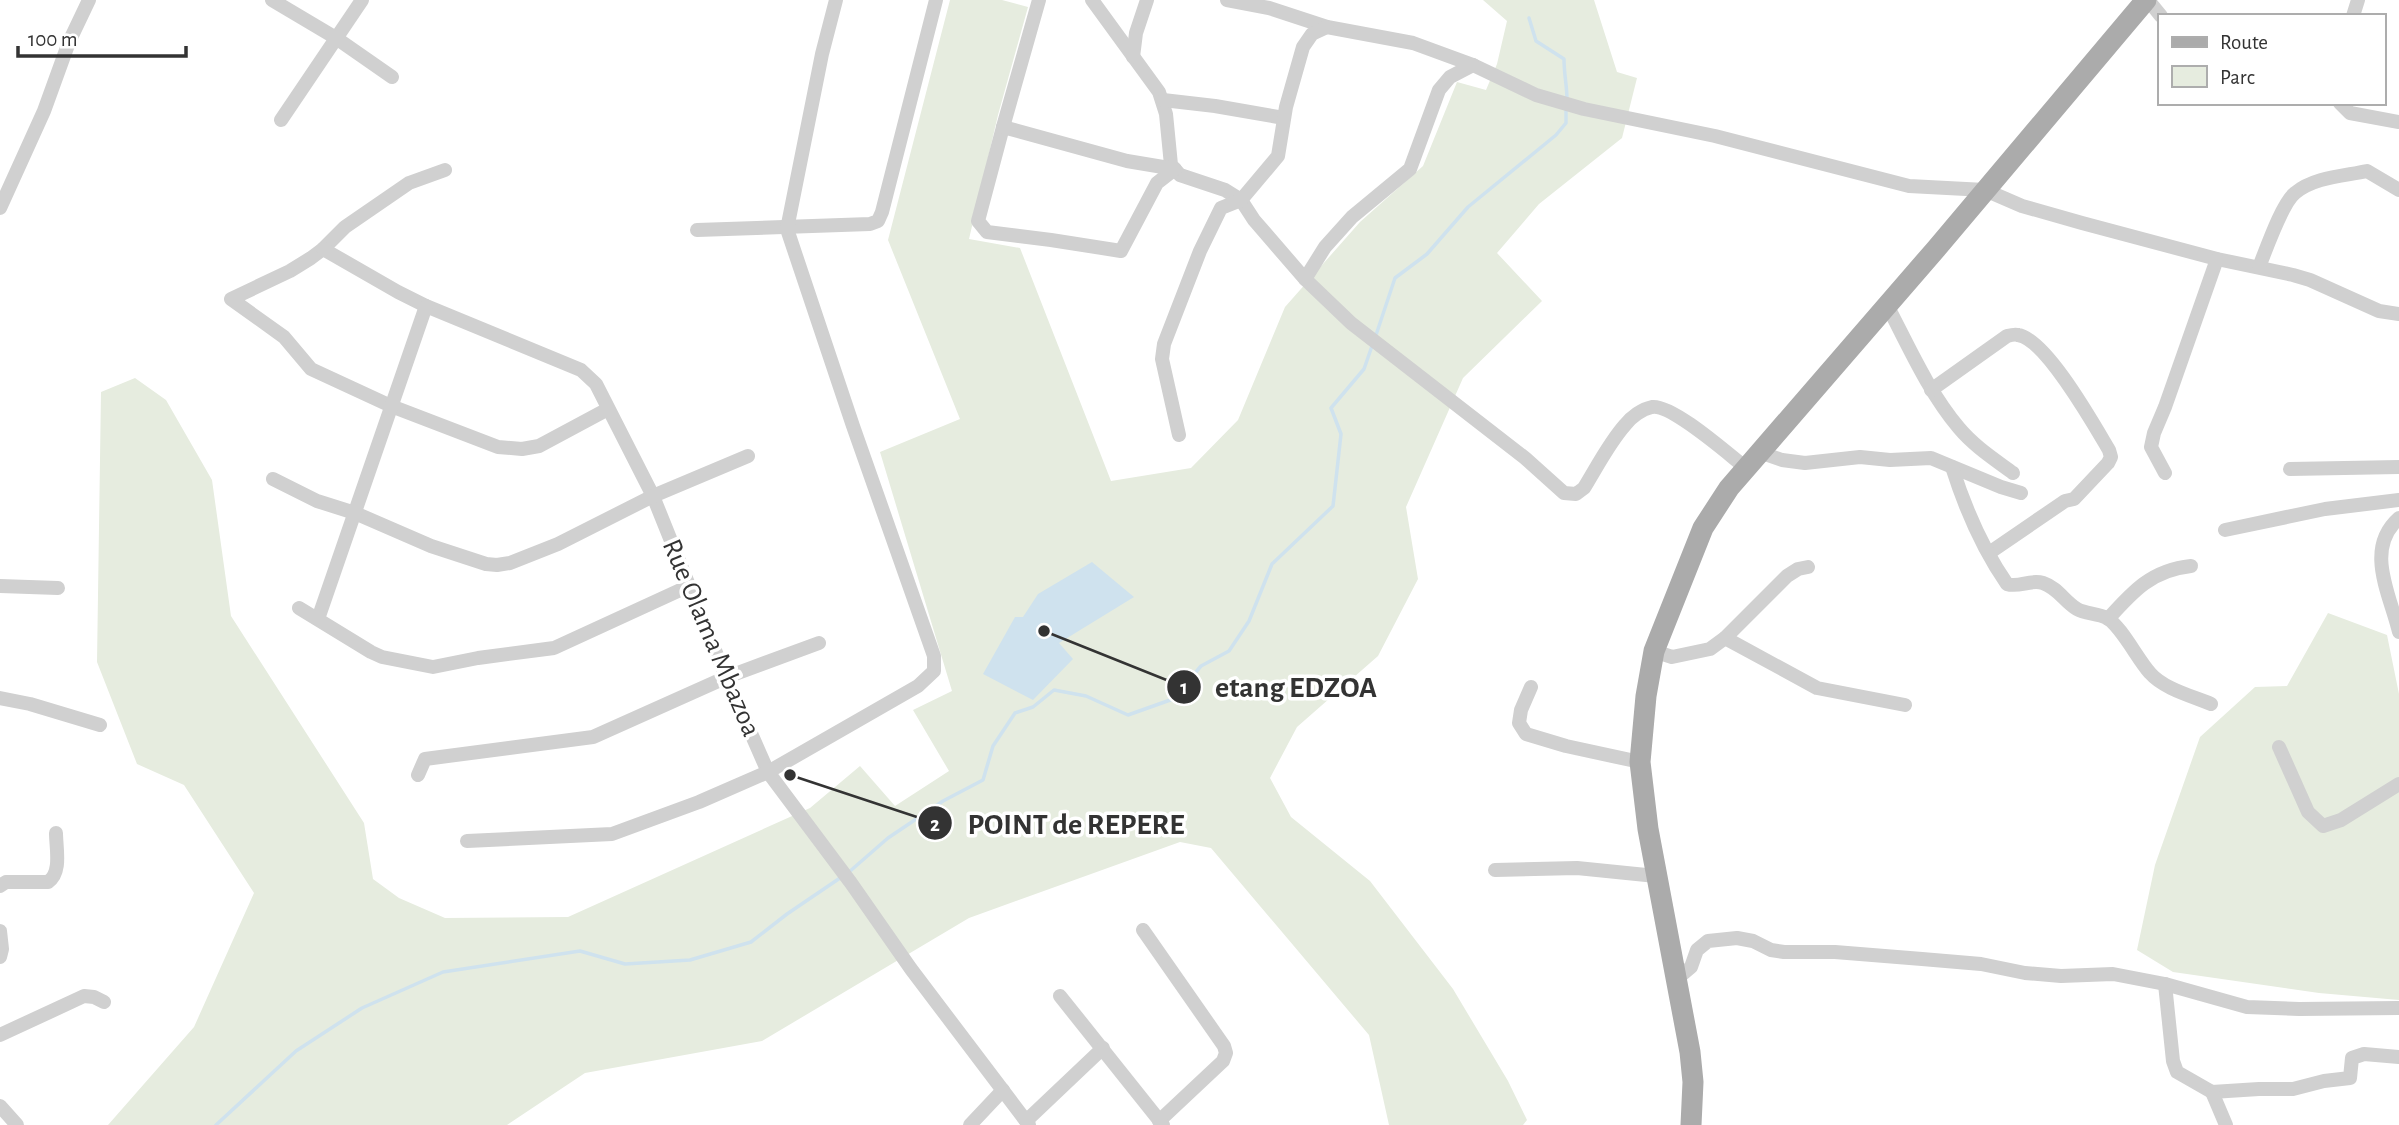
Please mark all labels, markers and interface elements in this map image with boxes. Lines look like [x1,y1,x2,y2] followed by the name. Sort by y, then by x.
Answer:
[18,14,186,58] scale bar
[2158,14,2385,105] legend
[28,29,78,50] text: 100 m
[2220,32,2268,53] text: Route
[2220,67,2255,88] text: Parc
[657,535,765,741] street label: Rue Olama Mbazoa
[1166,661,1391,712] callout: etang EDZOA
[1215,673,1377,703] text: etang EDZOA
[1180,677,1188,698] text: 1
[918,798,1198,849] callout: POINT de REPERE
[967,810,1185,840] text: POINT de REPERE
[930,814,940,835] text: 2

